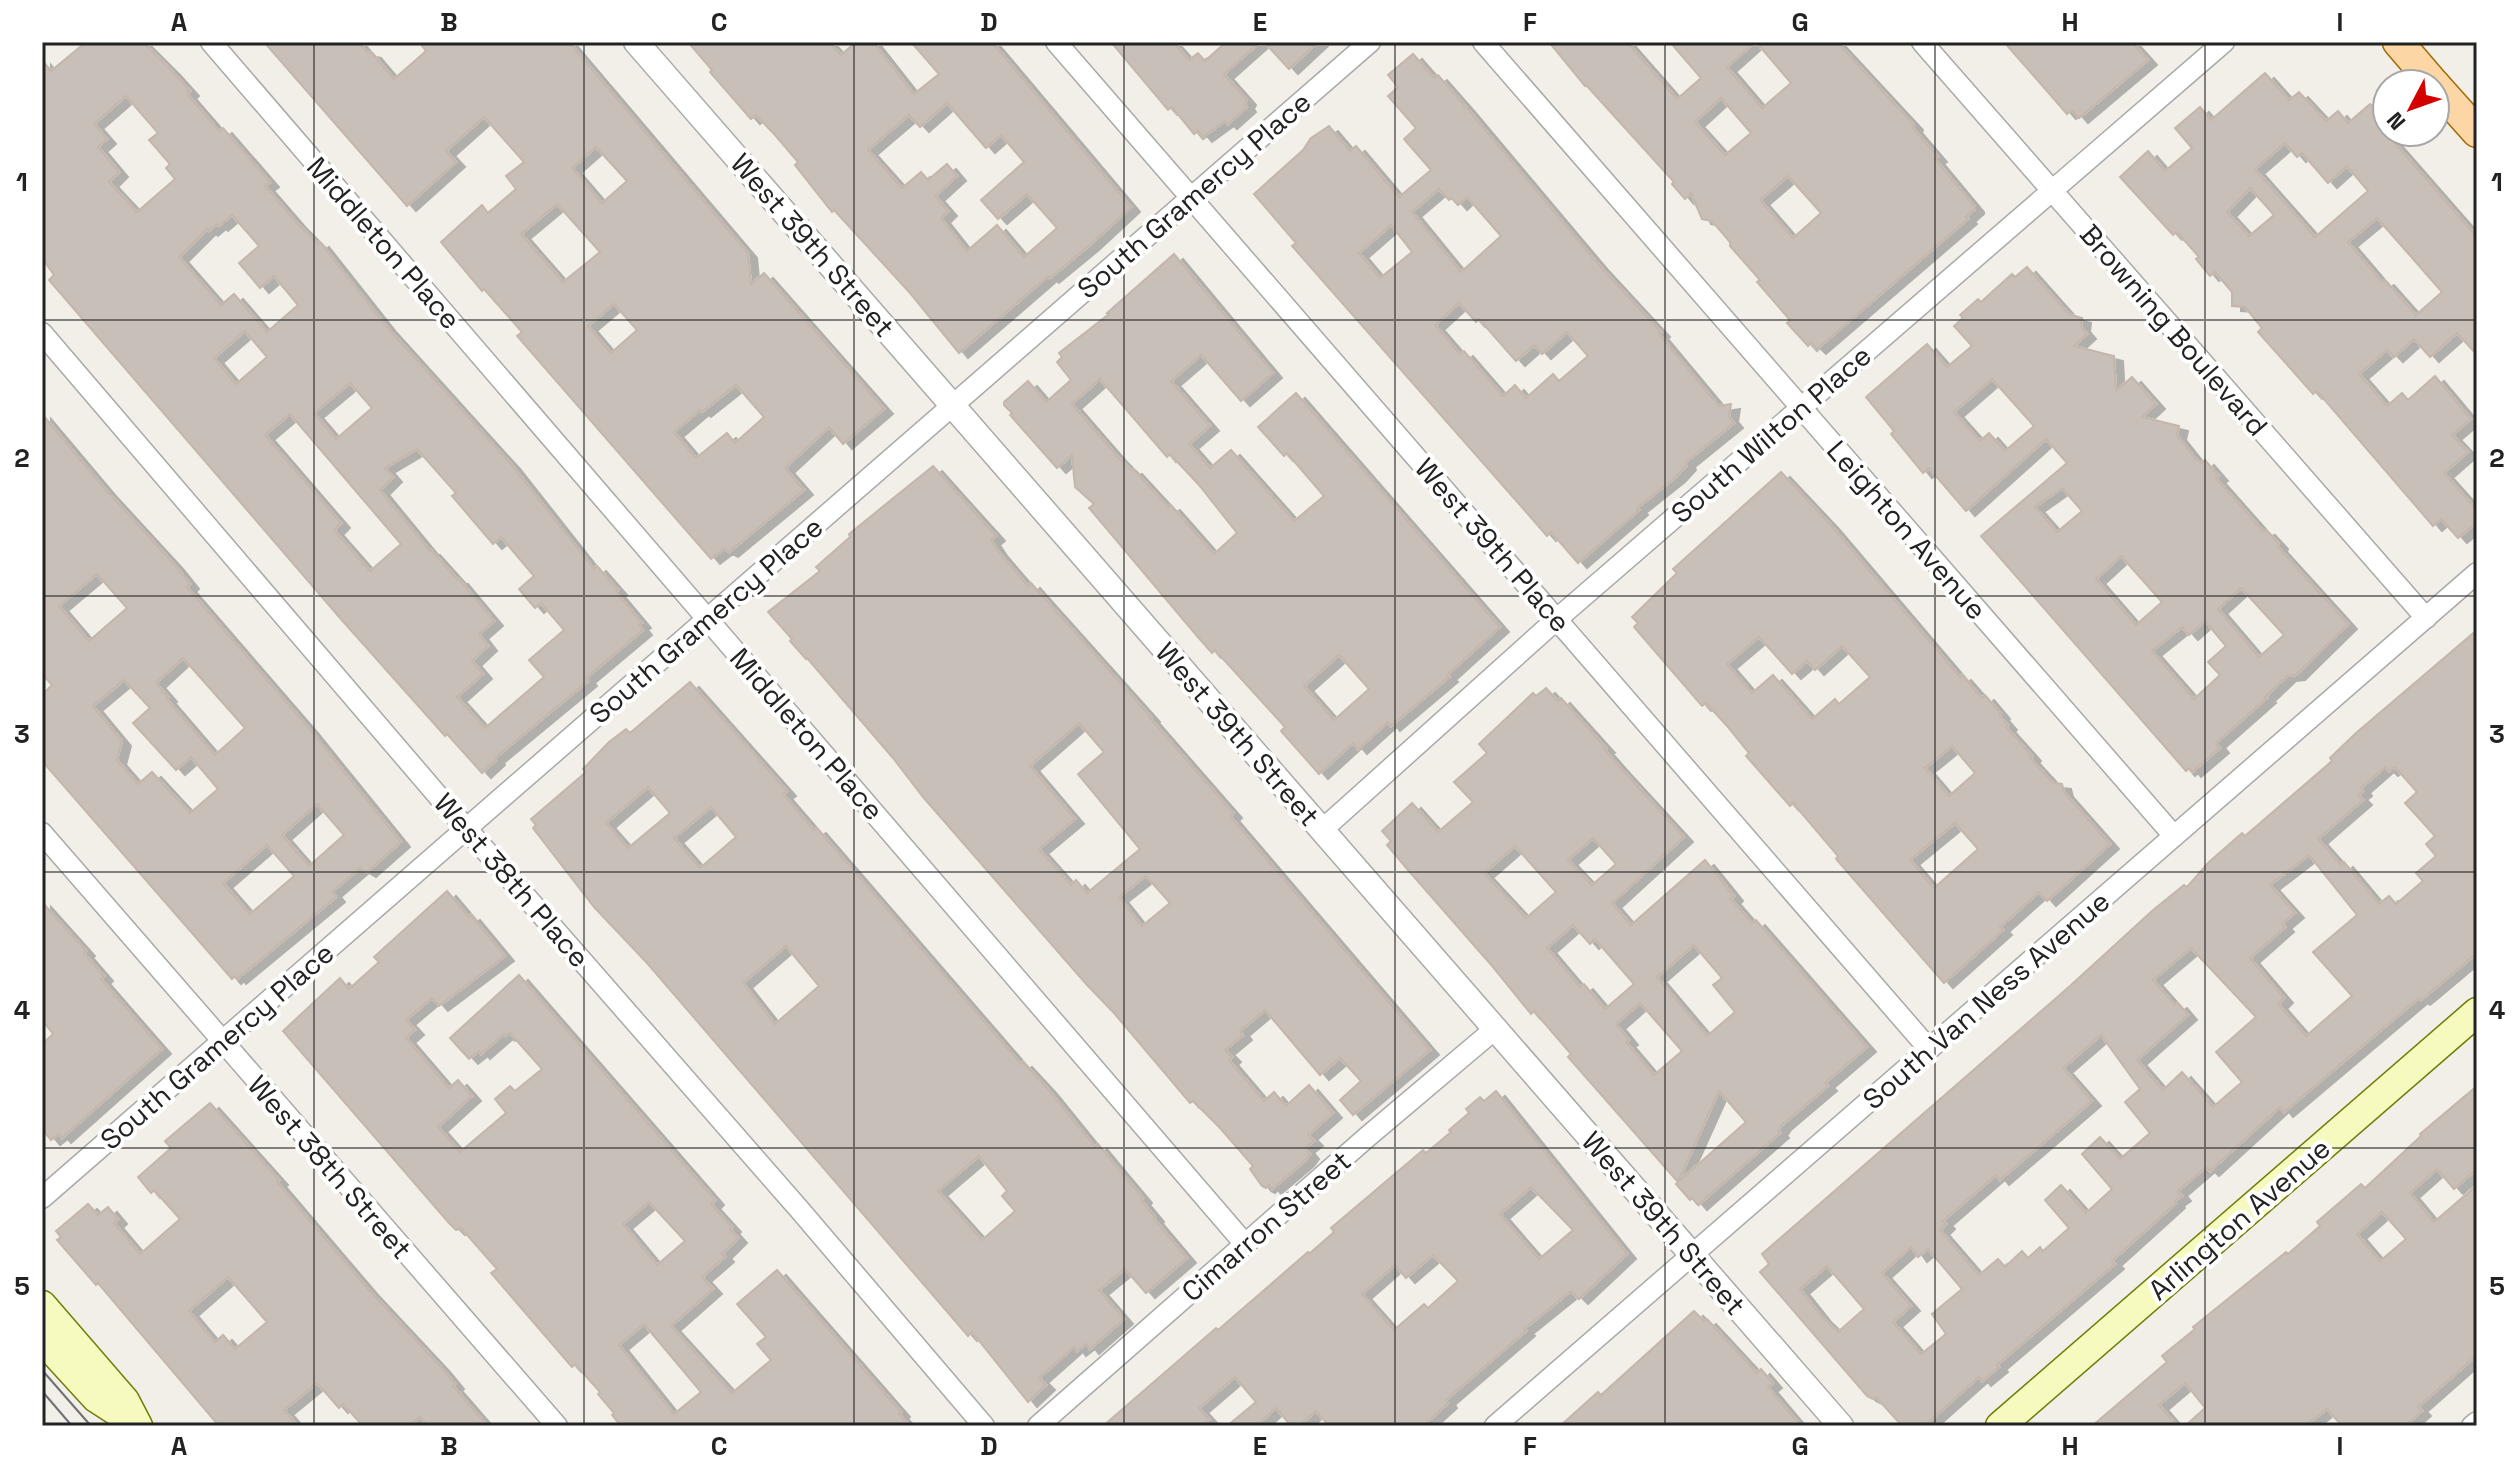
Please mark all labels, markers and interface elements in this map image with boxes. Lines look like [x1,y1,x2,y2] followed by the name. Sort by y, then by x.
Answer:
[171,5,188,39] text: A
[440,5,458,39] text: B
[711,5,727,39] text: C
[980,5,998,39] text: D
[1253,5,1267,39] text: E
[1523,5,1537,39] text: F
[1791,5,1809,39] text: G
[2061,5,2079,39] text: H
[2337,5,2343,39] text: I
[2371,68,2451,148] north arrow
[1070,84,1318,306] street label: South Gramercy Place
[2381,106,2411,136] text: N
[723,146,903,344] street label: West 39th Street
[299,149,469,337] street label: Middleton Place
[16,165,28,199] text: 1
[2491,165,2503,199] text: 1
[2072,217,2276,443] street label: Browning Boulevard
[1663,337,1879,531] street label: South Wilton Place
[1819,433,1995,627] street label: Leighton Avenue
[14,441,30,475] text: 2
[2489,441,2505,475] text: 2
[1407,450,1579,640] street label: West 39th Place
[582,509,830,731] street label: South Gramercy Place
[1148,635,1328,833] street label: West 39th Street
[722,640,892,828] street label: Middleton Place
[14,717,30,751] text: 3
[2489,717,2505,751] text: 3
[426,785,598,975] street label: West 38th Place
[1855,883,2117,1117] street label: South Van Ness Avenue
[93,935,341,1157] street label: South Gramercy Place
[14,993,30,1027] text: 4
[2489,993,2505,1027] text: 4
[240,1068,420,1266] street label: West 38th Street
[1574,1124,1754,1322] street label: West 39th Street
[2141,1130,2337,1308] street label: Arlington Avenue
[1174,1143,1358,1309] street label: Cimarron Street
[14,1269,30,1303] text: 5
[2489,1269,2505,1303] text: 5
[171,1429,188,1463] text: A
[440,1429,458,1463] text: B
[711,1429,727,1463] text: C
[980,1429,998,1463] text: D
[1253,1429,1267,1463] text: E
[1523,1429,1537,1463] text: F
[1791,1429,1809,1463] text: G
[2061,1429,2079,1463] text: H
[2337,1429,2343,1463] text: I

